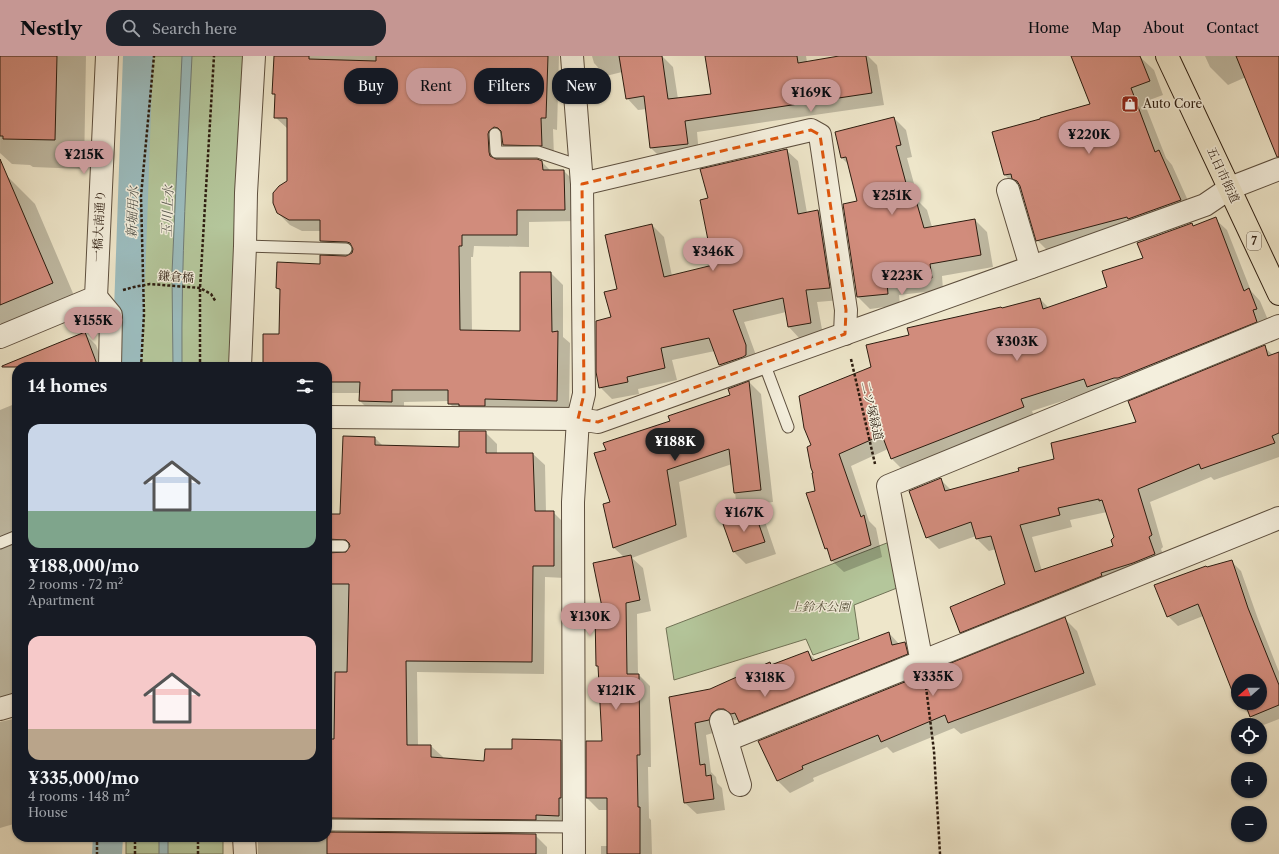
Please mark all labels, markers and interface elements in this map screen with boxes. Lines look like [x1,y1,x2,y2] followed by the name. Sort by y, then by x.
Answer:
[106,10,386,46] search box
[20,17,82,40] text: Nestly
[120,17,142,39] icon: search
[152,19,237,38] text: Search here
[1028,19,1069,37] text: Home
[1091,19,1121,37] text: Map
[1143,19,1184,37] text: About
[1206,19,1259,37] text: Contact
[344,68,398,104] chip: Buy
[406,68,466,104] chip: Rent
[474,68,544,104] chip: Filters
[552,68,611,104] chip: New
[783,79,839,113] pin: ¥169K
[791,84,831,100] text: ¥169K
[1120,94,1140,114] shop icon: Auto Core
[1142,96,1202,111] place label: Auto Core
[1061,121,1117,155] pin: ¥220K
[1068,126,1110,142] text: ¥220K
[56,141,112,175] pin: ¥215K
[1204,144,1243,205] street label: 五日市街道
[64,146,104,162] text: ¥215K
[864,182,920,216] pin: ¥251K
[158,183,176,237] water label: 玉川上水
[123,184,141,238] water label: 新堀用水
[872,187,912,203] text: ¥251K
[89,190,108,262] street label: 一橋大南通り
[1247,232,1261,250] road number: 7
[685,238,741,272] pin: ¥346K
[692,243,734,259] text: ¥346K
[874,262,930,296] pin: ¥223K
[881,267,923,283] text: ¥223K
[158,268,195,285] street label: 鎌倉橋
[65,307,121,341] pin: ¥155K
[73,312,113,328] text: ¥155K
[989,328,1045,362] pin: ¥303K
[996,333,1038,349] text: ¥303K
[294,375,316,397] icon: filters
[28,376,107,396] text: 14 homes
[858,380,887,442] street label: 二ツ塚緑道
[647,428,703,462] pin: ¥188K
[654,433,696,449] text: ¥188K
[136,450,208,522] icon: home
[716,499,772,533] pin: ¥167K
[724,504,764,520] text: ¥167K
[28,556,139,576] text: ¥188,000/mo
[28,576,123,592] text: 2 rooms · 72 m²
[28,592,95,608] text: Apartment
[790,599,852,614] park label: 上鈴木公園
[562,603,618,637] pin: ¥130K
[570,608,610,624] text: ¥130K
[136,662,208,734] icon: home
[905,663,961,697] pin: ¥335K
[737,664,793,698] pin: ¥318K
[912,668,954,684] text: ¥335K
[745,669,785,685] text: ¥318K
[1231,674,1267,710] north arrow
[1231,674,1267,842] map controls
[588,677,644,711] pin: ¥121K
[597,682,635,698] text: ¥121K
[1231,718,1267,754] button: locate
[1231,762,1267,798] button: +
[28,768,139,788] text: ¥335,000/mo
[28,788,130,804] text: 4 rooms · 148 m²
[28,804,68,820] text: House
[1231,806,1267,842] button: −

